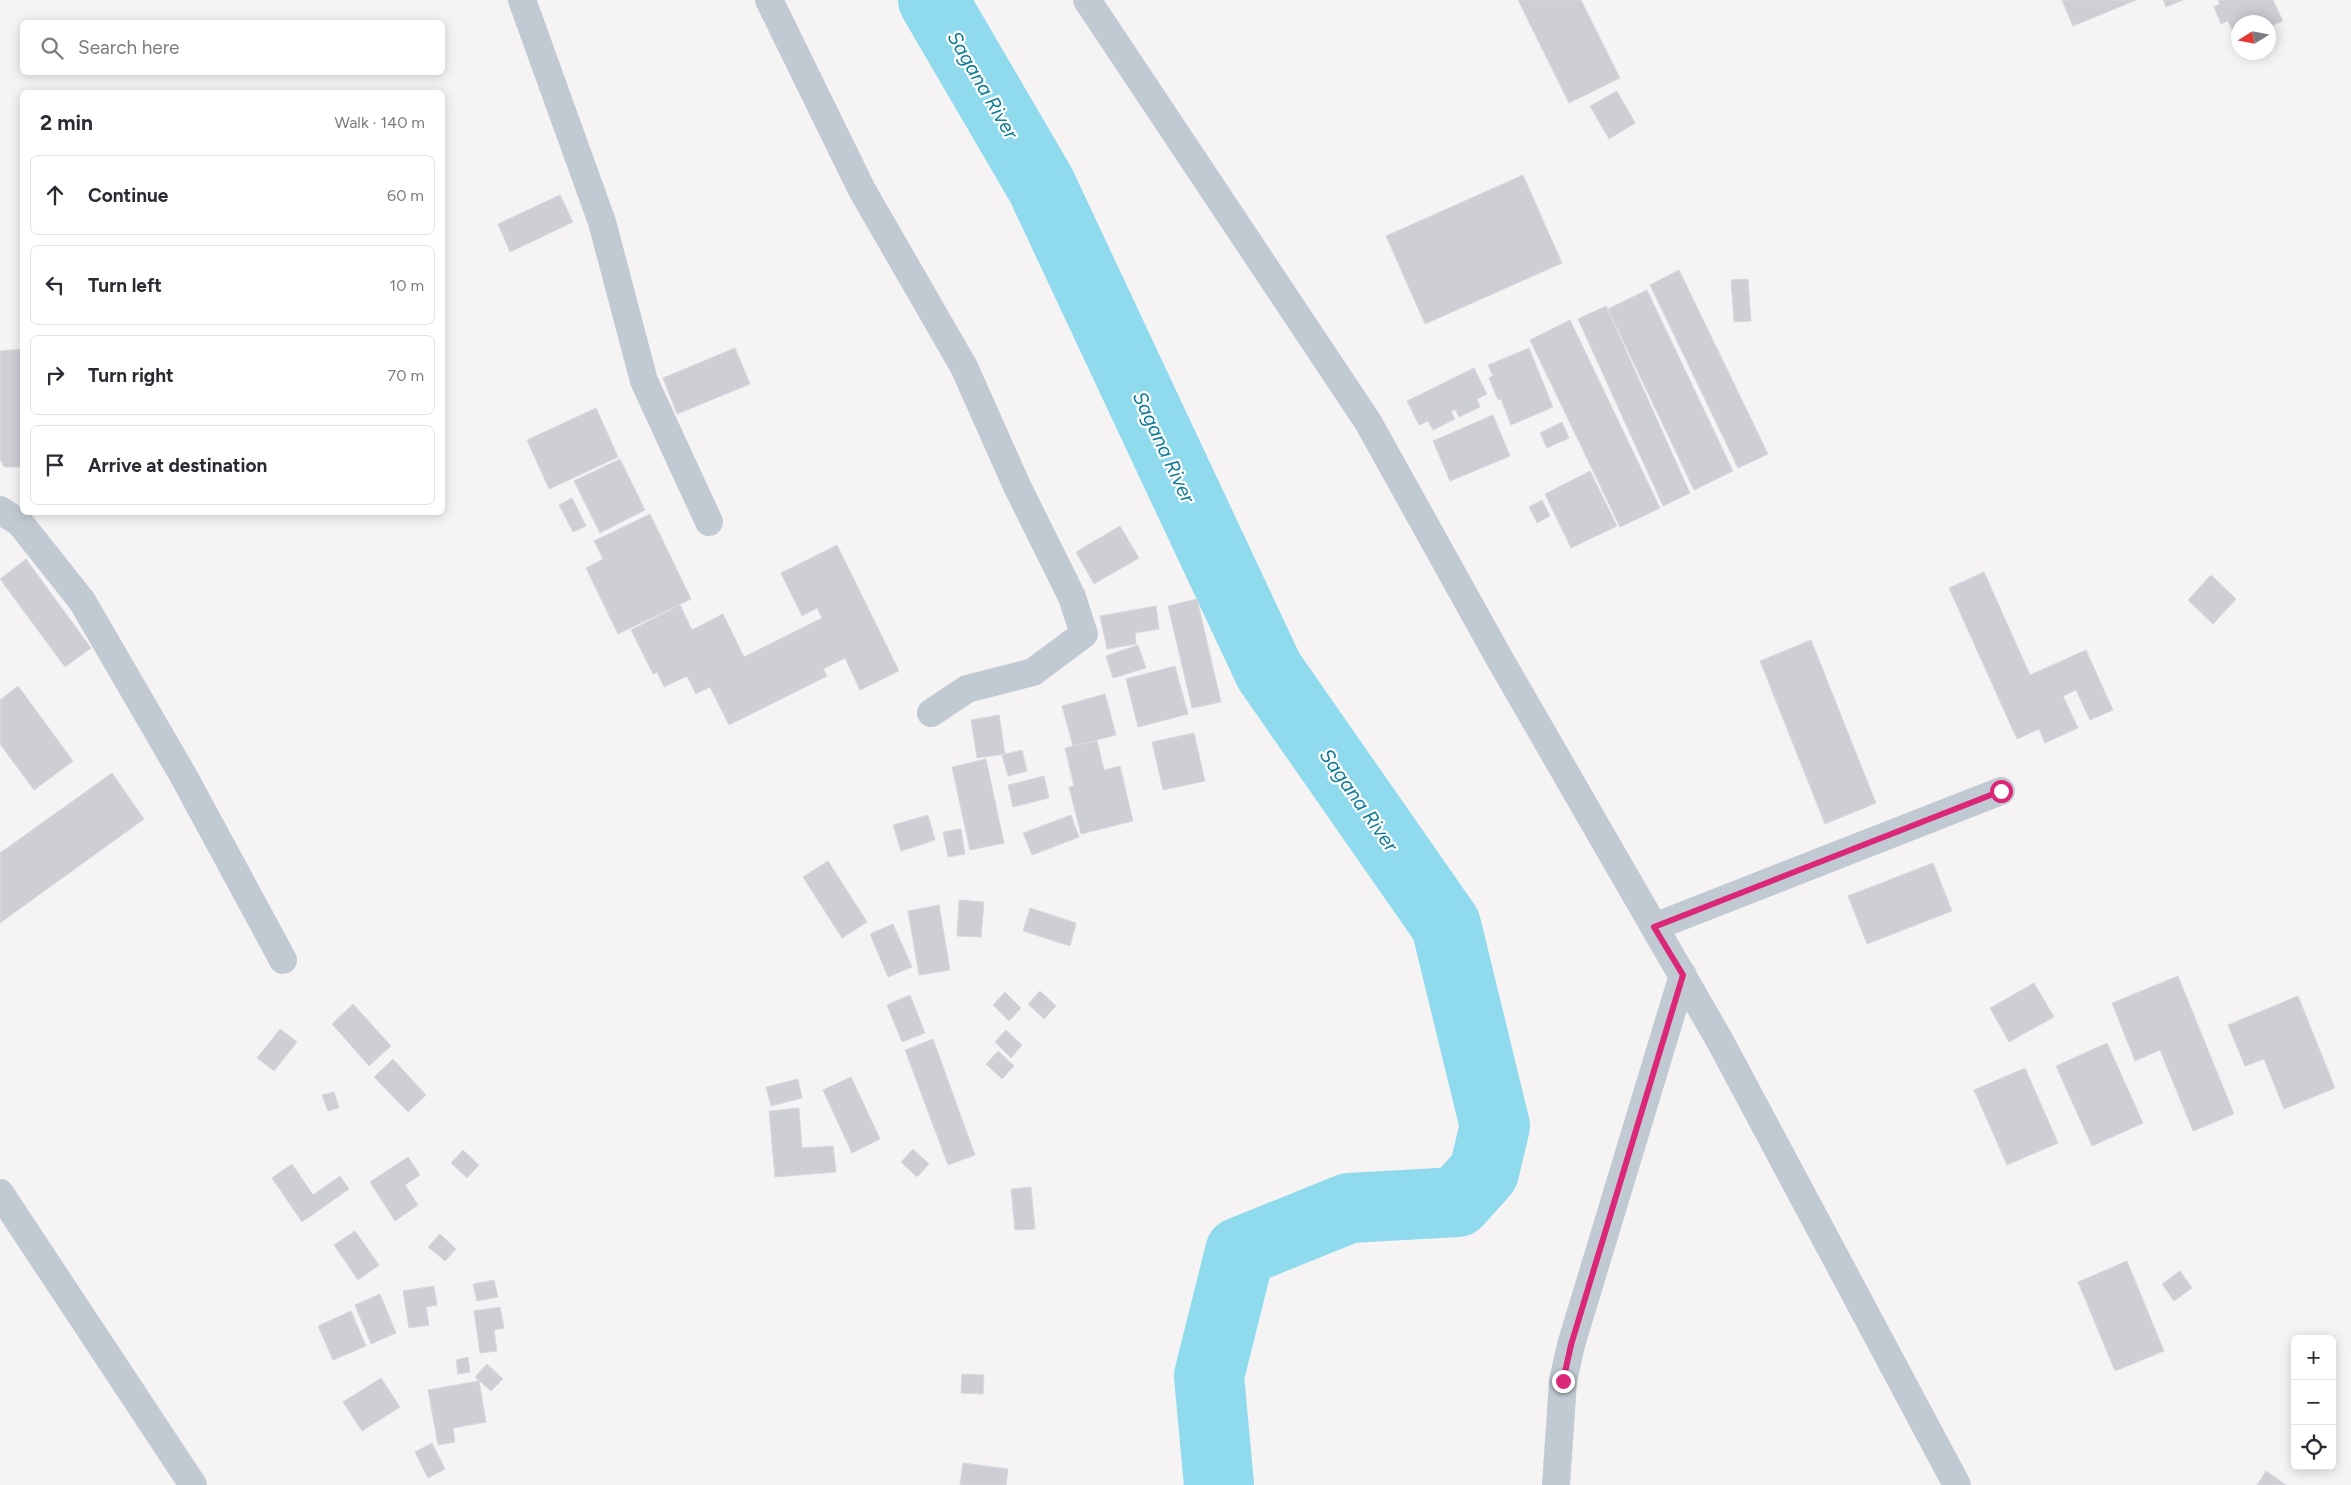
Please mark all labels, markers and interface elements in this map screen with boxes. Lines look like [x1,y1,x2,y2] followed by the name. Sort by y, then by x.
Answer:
[2231,15,2276,60] north arrow
[20,20,445,75] search box
[942,27,1024,144] water label: Sagana River
[38,34,66,62] icon: search
[78,36,180,59] text: Search here
[40,110,93,135] text: 2 min
[335,113,425,132] text: Walk · 140 m
[41,181,69,209] icon: ahead
[88,184,168,207] text: Continue
[387,186,424,205] text: 60 m
[41,271,69,299] icon: left
[88,274,162,297] text: Turn left
[390,276,424,295] text: 10 m
[41,361,69,389] icon: right
[88,364,174,387] text: Turn right
[388,366,424,385] text: 70 m
[1128,387,1201,508] water label: Sagana River
[41,451,69,479] icon: arrive
[88,454,267,477] text: Arrive at destination
[1315,744,1404,857] water label: Sagana River
[1990,780,2013,803] route start
[2291,1335,2336,1470] map controls
[2291,1335,2336,1380] button: +
[1552,1370,1575,1393] route end
[2291,1380,2336,1425] button: −
[2291,1425,2336,1470] button: locate

